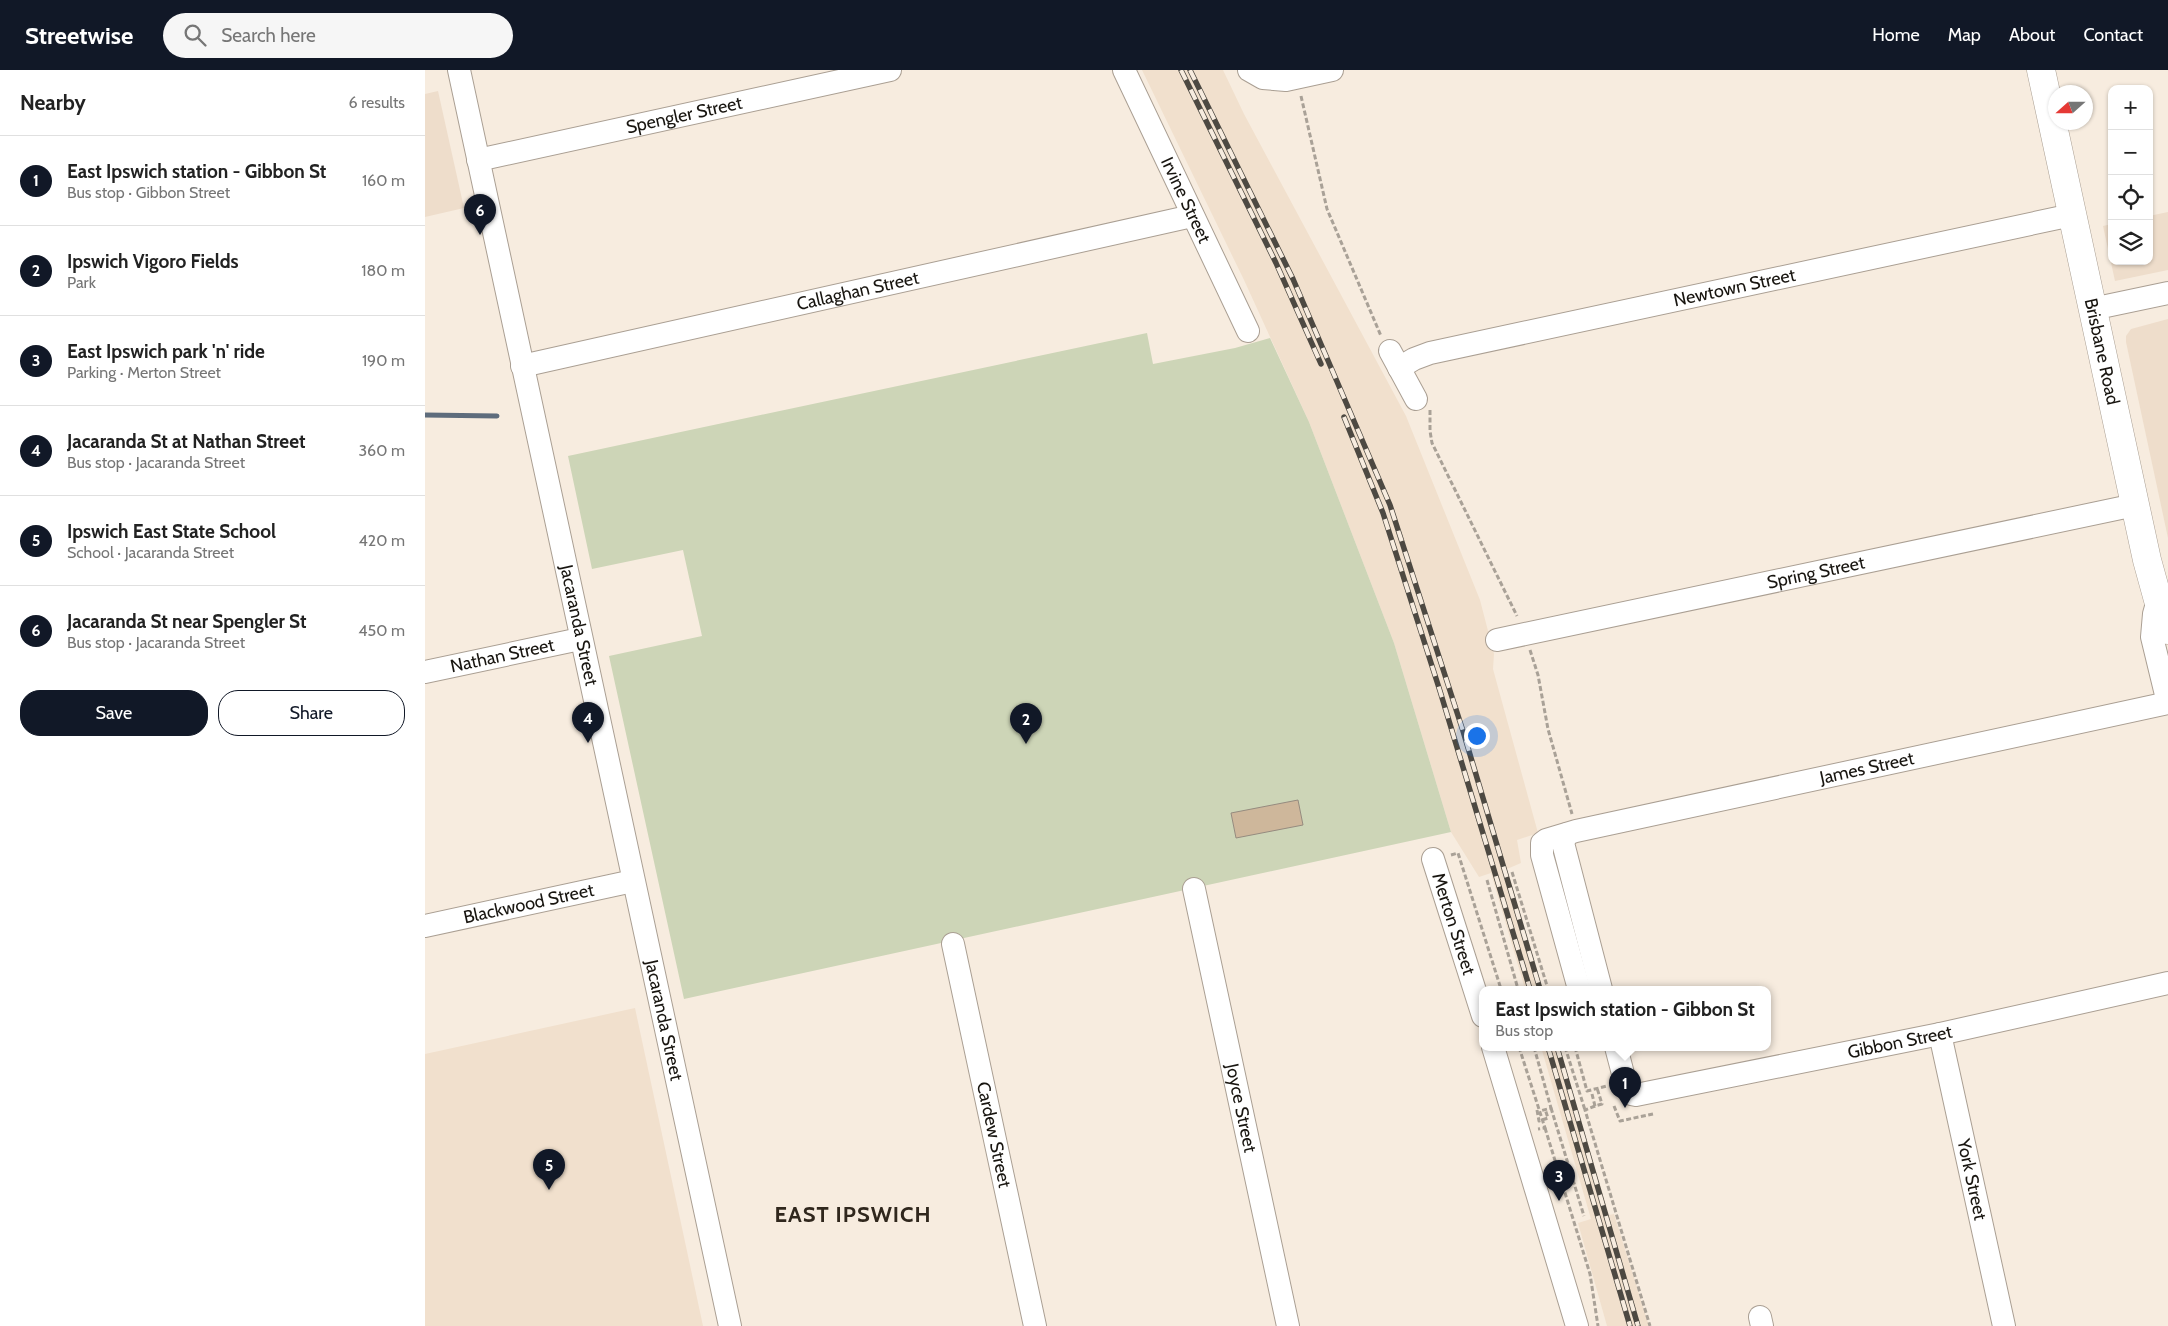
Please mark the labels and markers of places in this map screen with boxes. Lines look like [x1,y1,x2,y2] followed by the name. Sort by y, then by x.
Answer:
[464,194,496,235] pin: 6
[572,702,604,743] pin: 4
[1010,703,1042,744] pin: 2
[1609,1067,1641,1108] pin: 1
[533,1149,565,1190] pin: 5
[1543,1160,1575,1201] pin: 3

